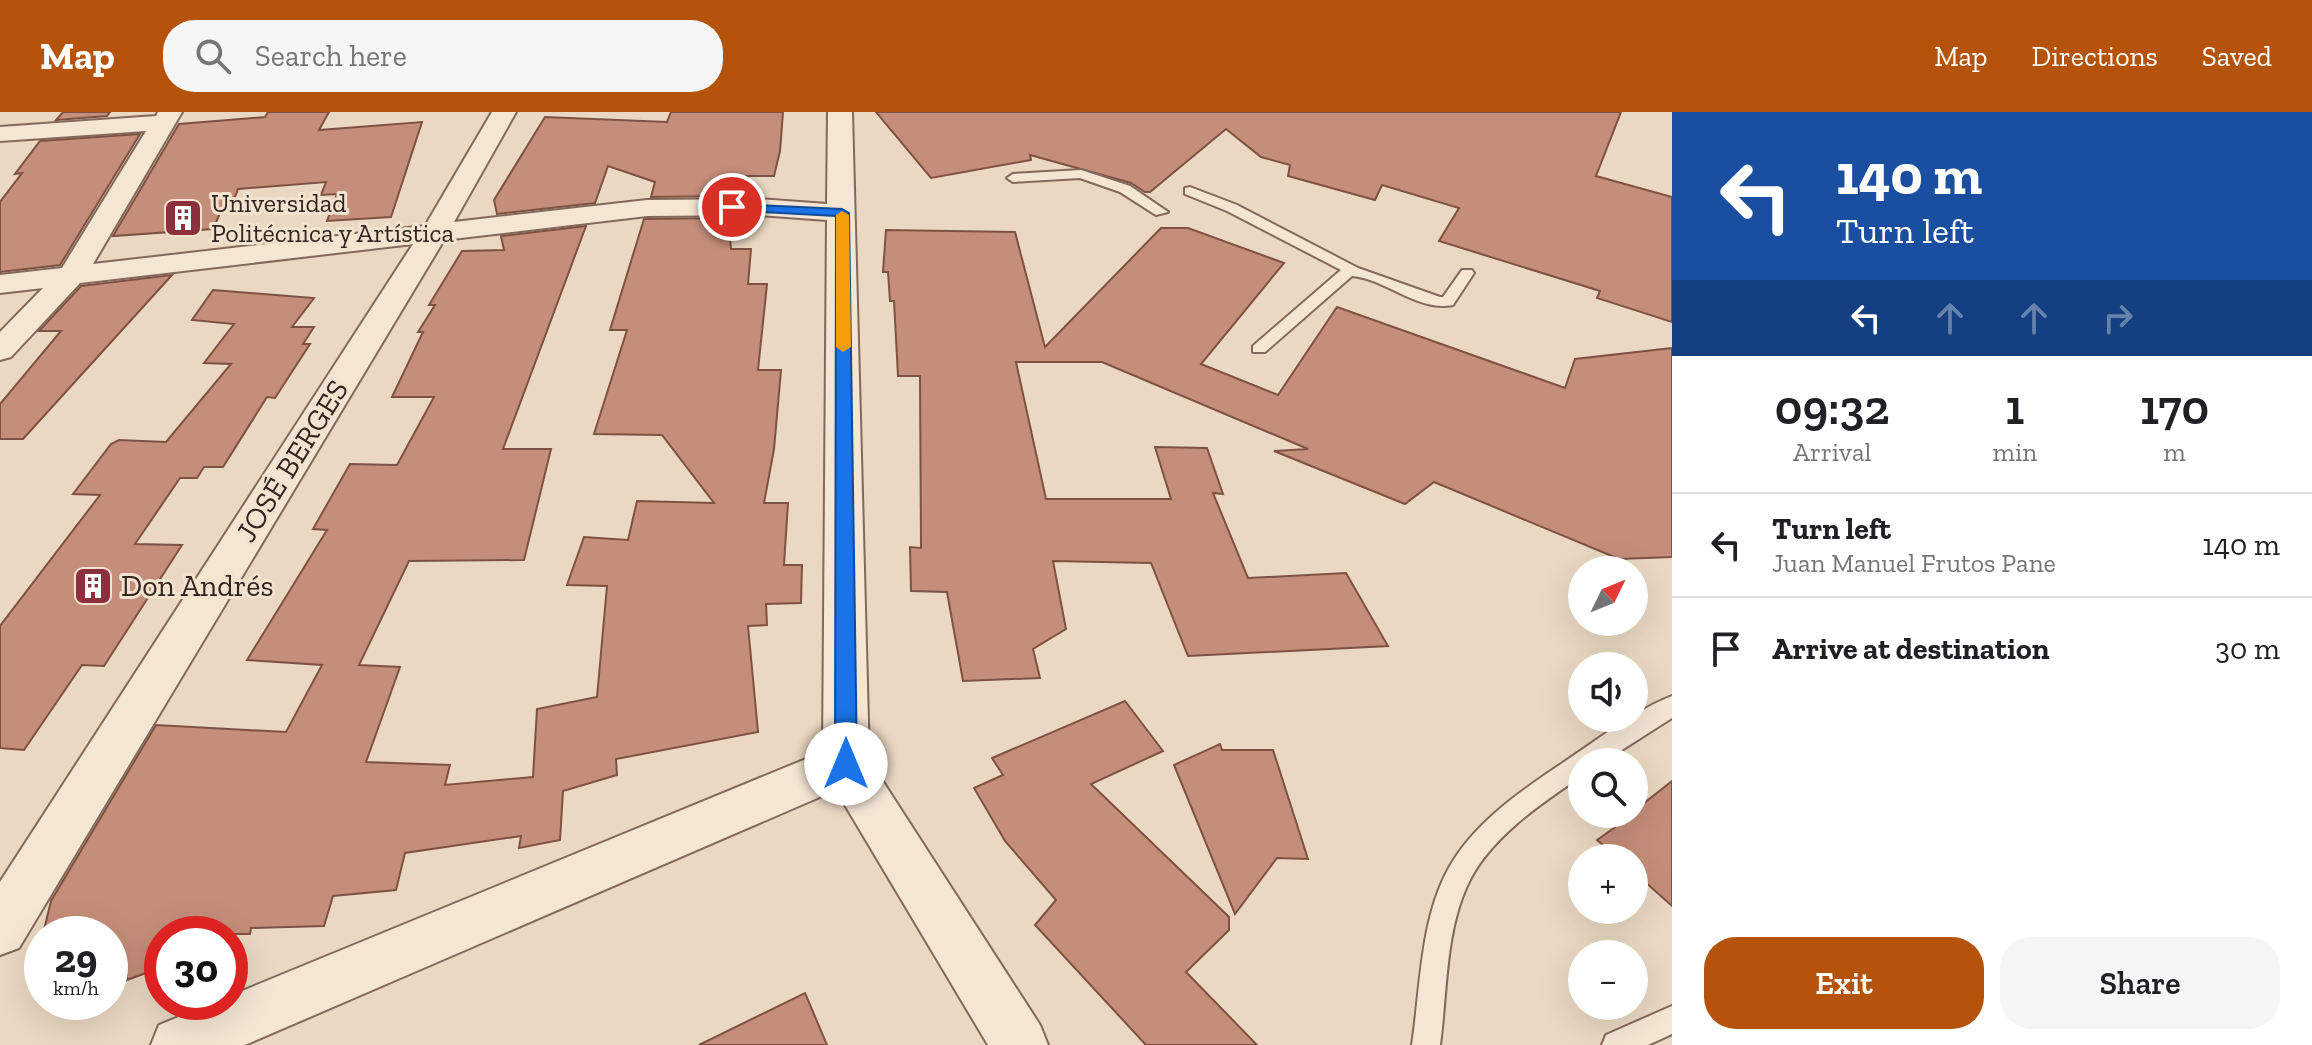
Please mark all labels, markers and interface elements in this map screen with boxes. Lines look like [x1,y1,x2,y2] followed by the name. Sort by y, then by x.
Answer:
[163,20,723,92] search box
[40,33,115,79] text: Map
[191,34,235,78] icon: search
[255,38,407,74] text: Search here
[1934,40,1987,73] text: Map
[2031,40,2158,73] text: Directions
[2202,40,2272,73] text: Saved
[1836,141,1982,208] text: 140 m
[1704,144,1808,248] icon: left
[698,173,766,241] pin
[710,185,754,229] icon: arrive
[211,187,455,249] place label: Universidad Politécnica y Artística
[162,197,204,239] building icon: Universidad Politécnica y Artística
[1836,209,1974,252] text: Turn left
[1844,296,1888,340] icon: left
[1928,296,1972,340] icon: ahead
[2012,296,2056,340] icon: ahead
[2096,296,2140,340] icon: right
[228,373,356,549] street label: JOSÉ BERGES
[1775,379,1890,436] text: 09:32
[2005,379,2024,436] text: 1
[2140,379,2209,436] text: 170
[1793,436,1871,468] text: Arrival
[1993,436,2037,468] text: min
[2163,436,2186,468] text: m
[1772,511,1891,547] text: Turn left
[1704,523,1748,567] icon: left
[2202,527,2280,563] text: 140 m
[1772,547,2056,579] text: Juan Manuel Frutos Pane
[1568,556,1648,636] north arrow
[1568,556,1648,1020] map controls
[72,565,114,607] building icon: Don Andrés
[121,568,274,604] place label: Don Andrés
[1704,627,1748,671] icon: arrive
[1772,631,2049,667] text: Arrive at destination
[2215,631,2280,667] text: 30 m
[1568,652,1648,732] button: sound
[804,722,888,806] position arrow
[1568,748,1648,828] button: search
[1568,844,1648,924] button: +
[144,916,248,1020] speed limit sign: 30
[55,934,97,982] text: 29
[1704,937,1984,1029] button: Exit
[2000,937,2280,1029] button: Share
[1568,940,1648,1020] button: −
[53,976,99,1000] text: km/h

